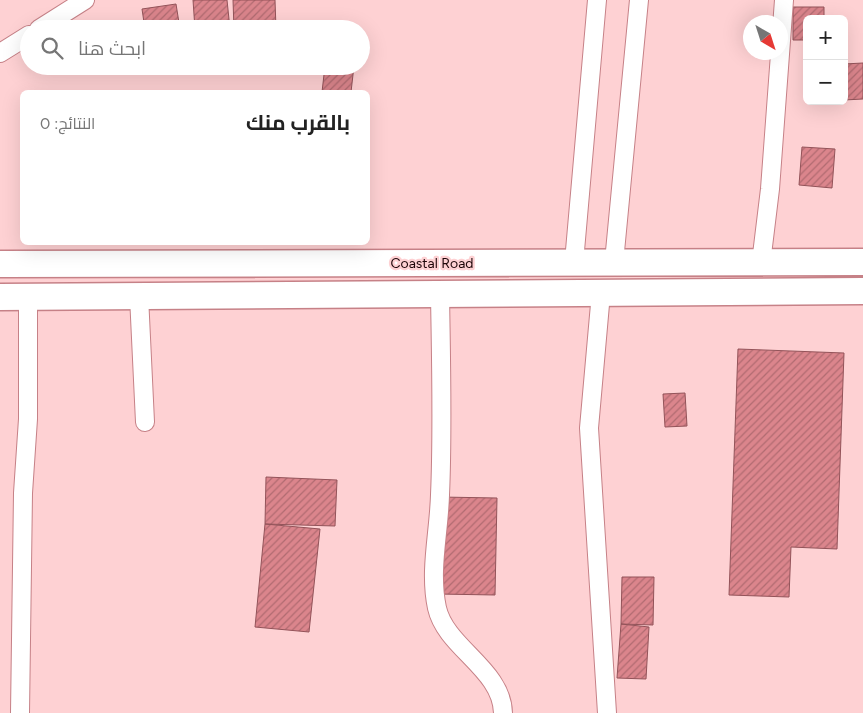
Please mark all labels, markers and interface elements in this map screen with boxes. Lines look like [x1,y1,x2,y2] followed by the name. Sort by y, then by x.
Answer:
[743,15,788,60] north arrow
[803,15,848,105] map controls
[803,15,848,60] button: +
[20,20,370,75] search box
[38,34,66,62] icon: search
[78,37,146,60] text: ابحث هنا
[803,60,848,105] button: −
[246,110,350,135] text: بالقرب منك
[40,114,95,133] text: النتائج: 0
[390,255,474,272] street label: Coastal Road

